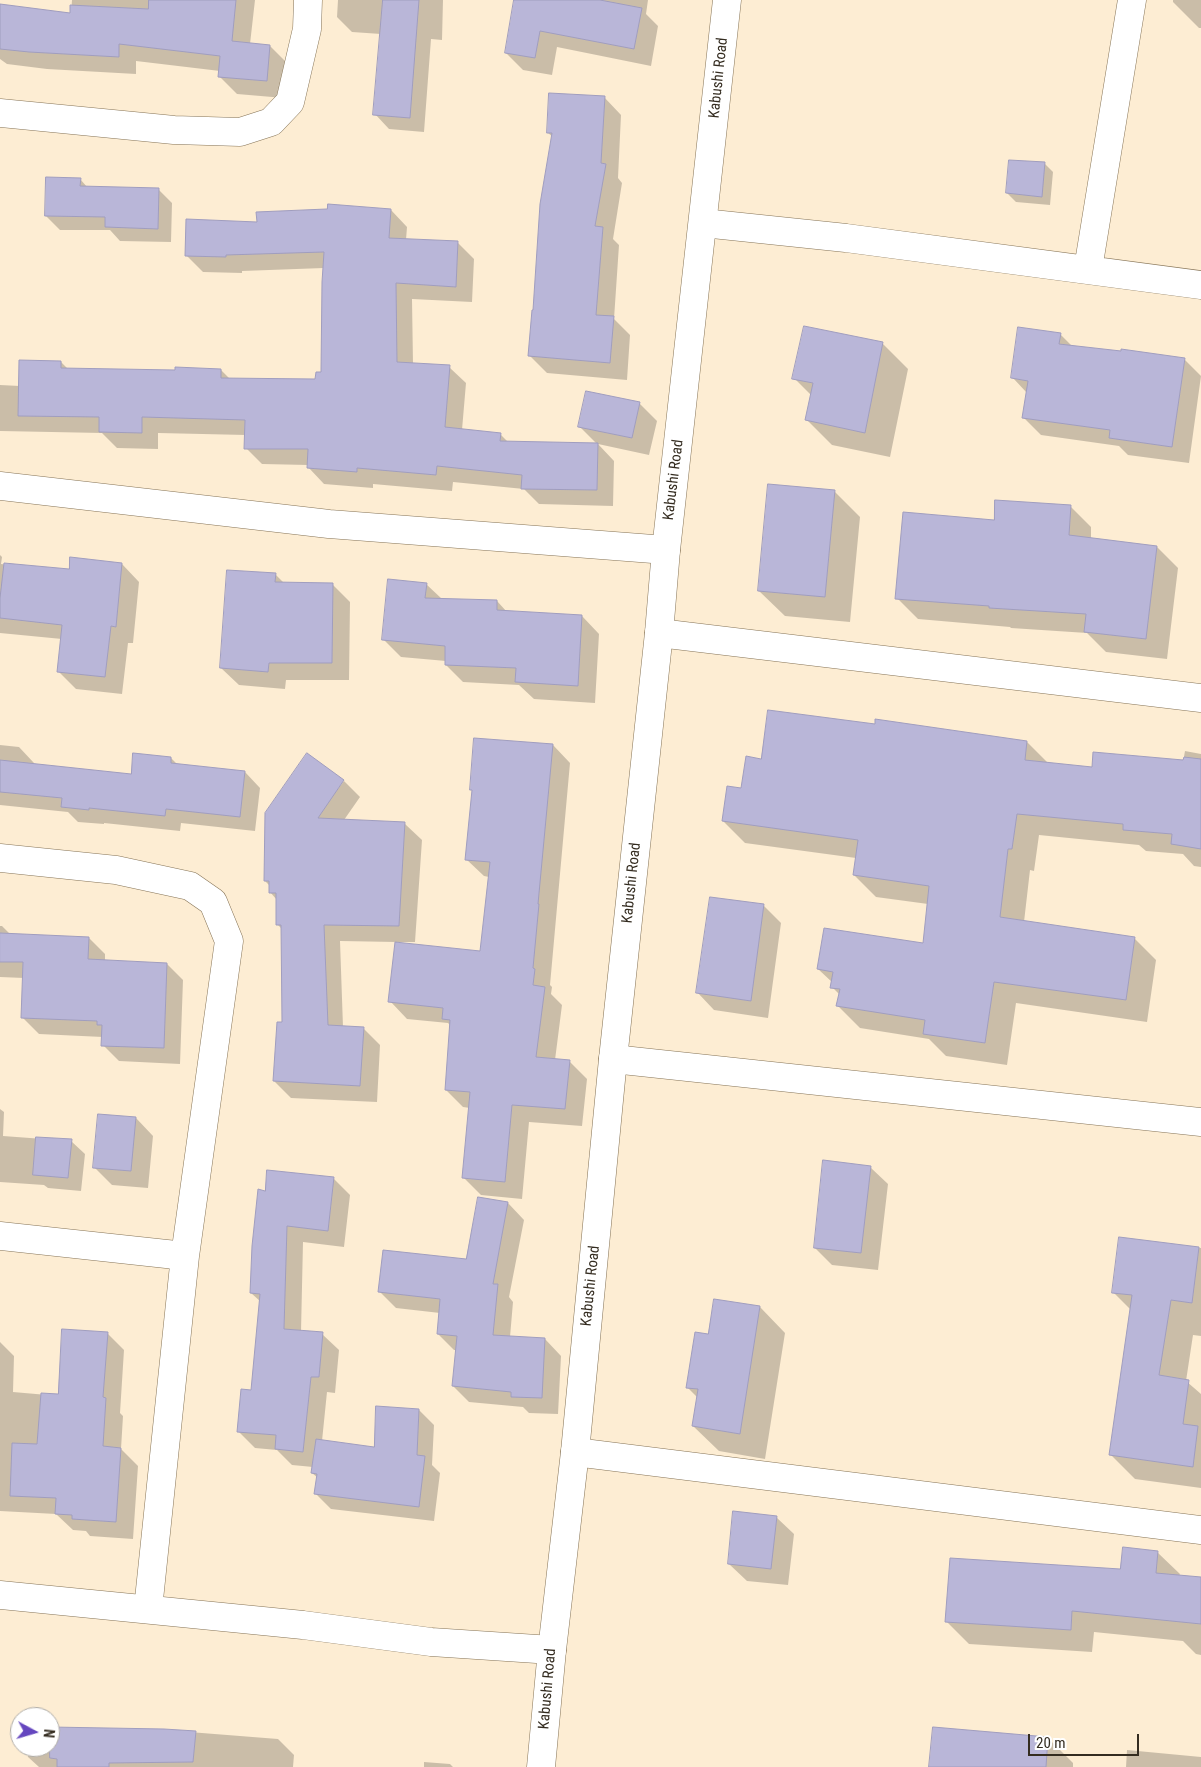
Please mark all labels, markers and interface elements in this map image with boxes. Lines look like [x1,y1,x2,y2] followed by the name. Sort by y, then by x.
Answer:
[706,37,732,119] street label: Kabushi Road
[660,439,688,521] street label: Kabushi Road
[619,842,645,924] street label: Kabushi Road
[578,1245,604,1327] street label: Kabushi Road
[536,1648,560,1730] street label: Kabushi Road
[10,1707,60,1757] north arrow
[1031,1724,1142,1756] scale bar
[41,1728,57,1739] text: N
[1036,1734,1066,1752] text: 20 m

